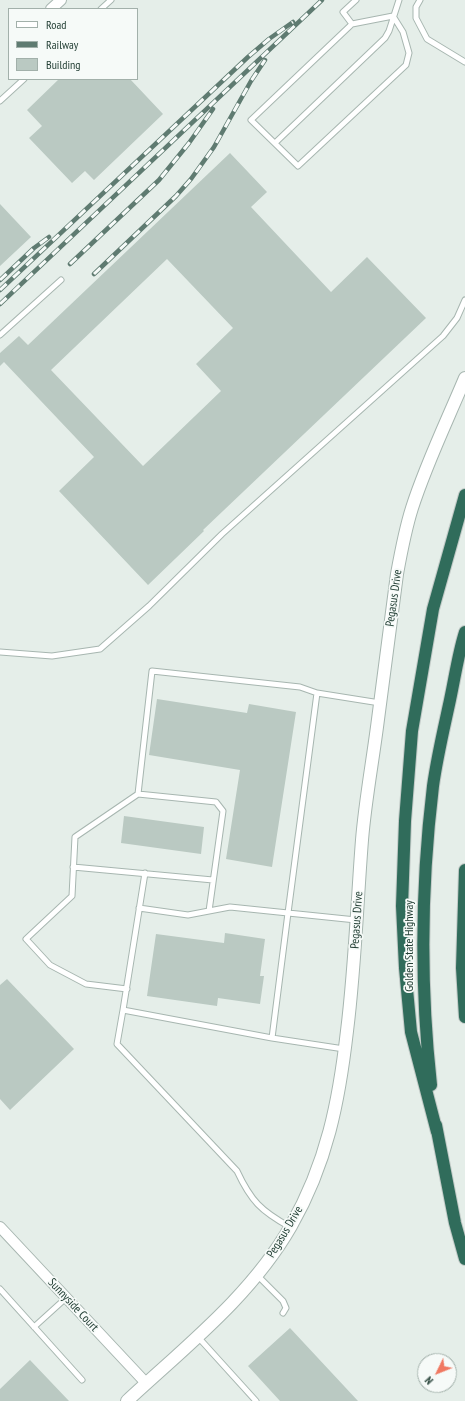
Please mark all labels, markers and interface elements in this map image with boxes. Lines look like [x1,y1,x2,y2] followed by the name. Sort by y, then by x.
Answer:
[8,8,138,80] legend
[46,17,66,32] text: Road
[46,37,78,52] text: Railway
[46,57,81,72] text: Building
[383,568,405,628] street label: Pegasus Drive
[348,891,366,949] street label: Pegasus Drive
[403,900,417,992] street label: Golden State Highway
[264,1204,306,1260] street label: Pegasus Drive
[45,1276,101,1334] street label: Sunnyside Court
[417,1353,457,1393] north arrow
[422,1374,436,1387] text: N

